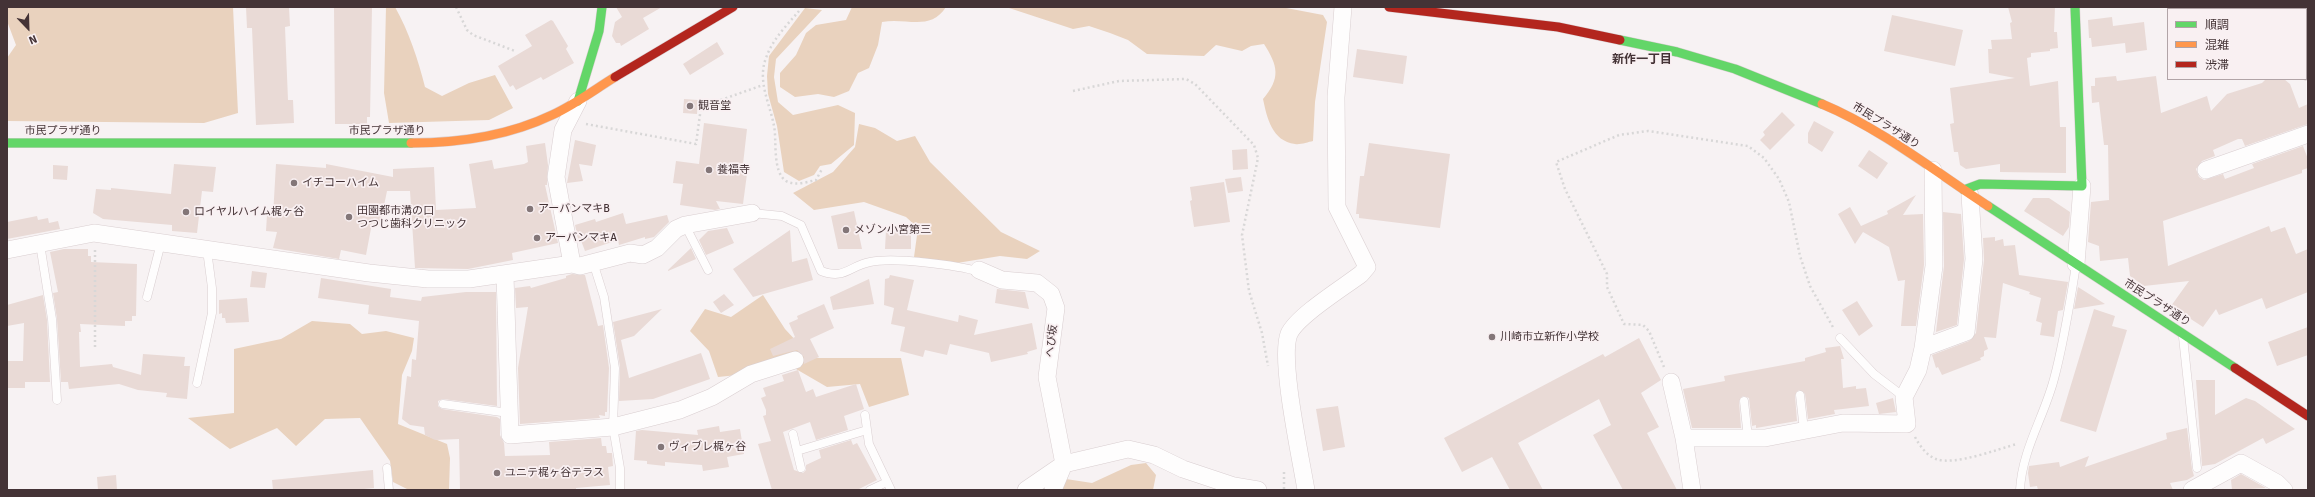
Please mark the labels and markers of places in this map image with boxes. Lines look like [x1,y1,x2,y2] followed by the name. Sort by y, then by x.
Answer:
[698,99,731,113] place label: 観音堂
[685,101,695,111] marker: 観音堂
[717,163,750,177] place label: 養福寺
[704,165,714,175] marker: 養福寺
[302,176,379,190] place label: イチコーハイム
[289,178,299,188] marker: イチコーハイム
[538,202,610,216] place label: アーバンマキB
[357,204,467,230] place label: 田園都市溝の口 つつじ歯科クリニック
[525,204,535,214] marker: アーバンマキB
[194,205,304,219] place label: ロイヤルハイム梶ヶ谷
[181,207,191,217] marker: ロイヤルハイム梶ヶ谷
[344,212,354,222] marker: 田園都市溝の口 つつじ歯科クリニック
[854,223,931,237] place label: メゾン小宮第三
[841,225,851,235] marker: メゾン小宮第三
[545,231,617,245] place label: アーバンマキA
[532,233,542,243] marker: アーバンマキA
[1500,330,1599,344] place label: 川崎市立新作小学校
[1487,332,1497,342] marker: 川崎市立新作小学校
[669,440,746,454] place label: ヴィブレ梶ヶ谷
[656,442,666,452] marker: ヴィブレ梶ヶ谷
[505,466,604,480] place label: ユニテ梶ヶ谷テラス
[492,468,502,478] marker: ユニテ梶ヶ谷テラス

